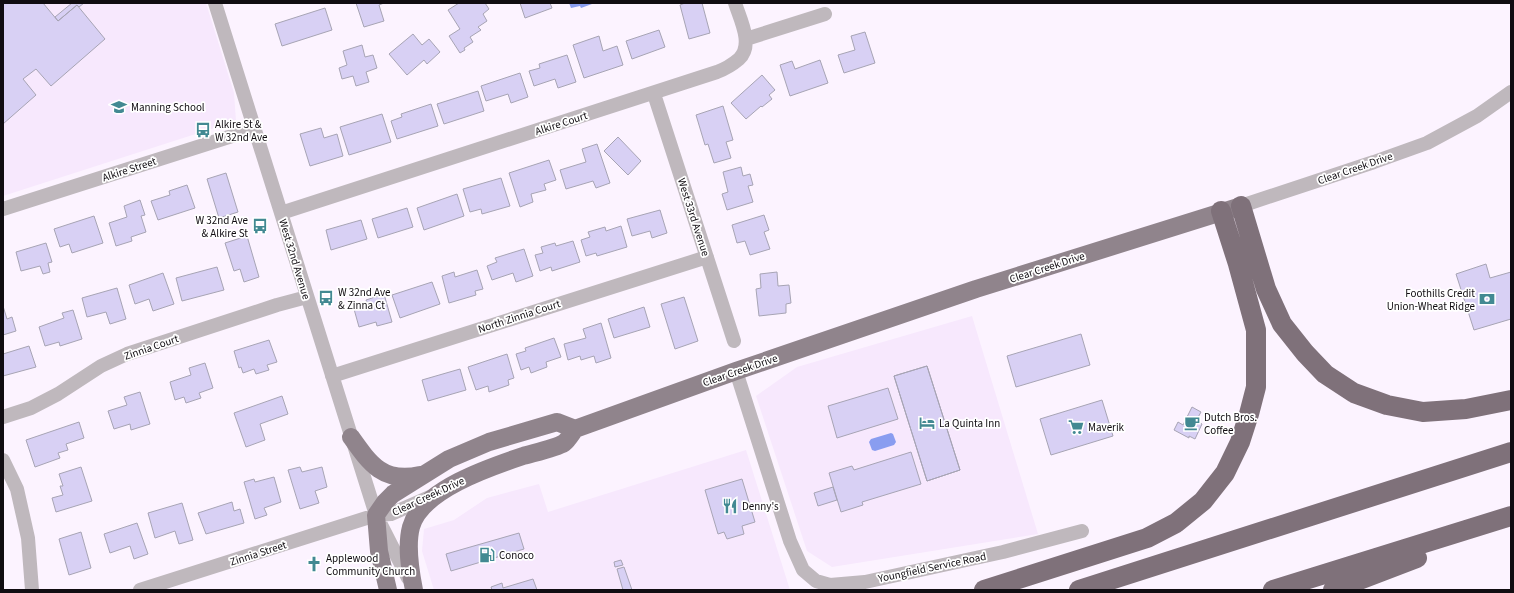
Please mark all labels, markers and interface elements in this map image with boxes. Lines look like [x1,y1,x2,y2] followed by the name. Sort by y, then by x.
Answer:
[110,98,128,116] school or university icon: Manning School
[131,100,205,115] place label: Manning School
[533,108,589,139] street label: Alkire Court
[215,117,268,145] place label: Alkire St & W 32nd Ave
[194,121,212,139] bus stop icon: Alkire St & W 32nd Ave
[1316,148,1395,188] street label: Clear Creek Drive
[100,154,158,185] street label: Alkire Street
[674,176,713,259] street label: West 33rd Avenue
[195,213,249,241] place label: W 32nd Ave & Alkire St
[251,217,269,235] bus stop icon: W 32nd Ave & Alkire St
[275,217,314,302] street label: West 32nd Avenue
[1008,248,1087,287] street label: Clear Creek Drive
[338,285,391,313] place label: W 32nd Ave & Zinna Ct
[1387,286,1476,314] place label: Foothills Credit Union-Wheat Ridge
[317,289,335,307] bus stop icon: W 32nd Ave & Zinna Ct
[1478,290,1496,308] bank icon: Foothills Credit Union-Wheat Ridge
[476,296,562,337] street label: North Zinnia Court
[122,331,181,364] street label: Zinnia Court
[701,350,780,390] street label: Clear Creek Drive
[1204,410,1257,438] place label: Dutch Bros. Coffee
[918,414,936,432] hotel icon: La Quinta Inn
[1183,414,1201,432] cafe icon: Dutch Bros. Coffee
[939,416,1000,431] place label: La Quinta Inn
[1067,418,1085,436] supermarket icon: Maverik
[1088,420,1125,435] place label: Maverik
[390,473,467,520] street label: Clear Creek Drive
[721,497,739,515] restaurant icon: Denny's
[742,499,779,514] place label: Denny's
[228,537,289,570] street label: Zinnia Street
[478,546,496,564] fuel station icon: Conoco
[499,548,534,563] place label: Conoco
[876,549,988,586] street label: Youngfield Service Road
[326,551,415,579] place label: Applewood Community Church
[305,555,323,573] church icon: Applewood Community Church

